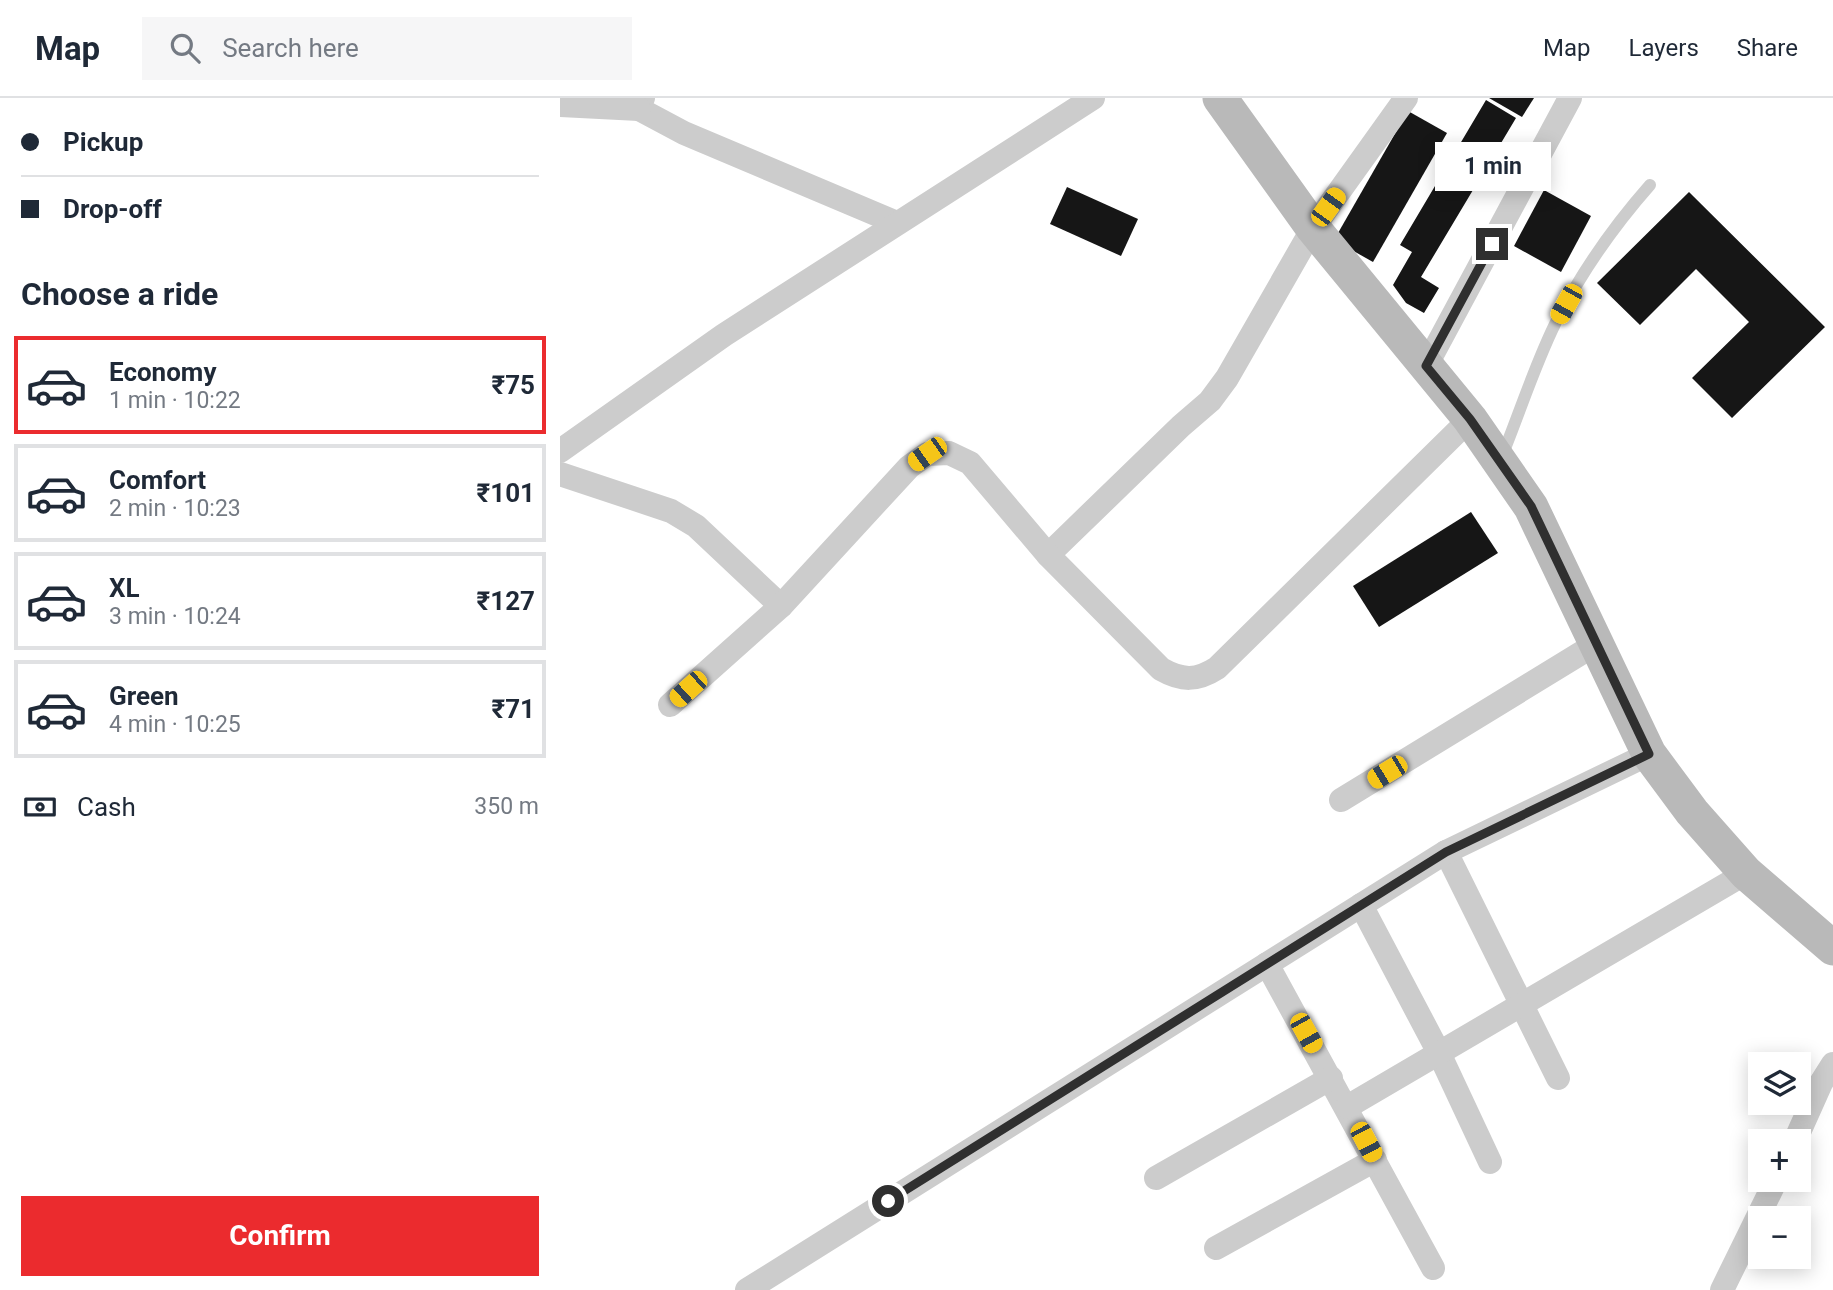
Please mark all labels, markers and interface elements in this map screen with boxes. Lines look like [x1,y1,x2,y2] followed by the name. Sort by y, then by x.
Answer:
[142,17,632,80] search box
[35,29,100,68] text: Map
[166,29,204,67] icon: search
[222,33,359,63] text: Search here
[1543,34,1591,62] text: Map
[1629,34,1699,62] text: Layers
[1737,34,1798,62] text: Share
[63,127,143,157] text: Pickup
[1434,142,1550,192] callout: 1 min
[1464,153,1522,180] text: 1 min
[1308,184,1349,230] car
[63,194,162,224] text: Drop-off
[1476,228,1508,260] route end
[21,275,218,313] text: Choose a ride
[1547,281,1586,327] car
[25,354,88,417] icon: car
[109,357,216,387] text: Economy
[491,370,535,400] text: ₹75
[109,387,241,414] text: 1 min · 10:22
[904,433,951,475] car
[25,462,88,525] icon: car
[109,465,206,495] text: Comfort
[477,478,535,508] text: ₹101
[109,495,241,522] text: 2 min · 10:23
[25,570,88,633] icon: car
[109,573,140,603] text: XL
[477,586,535,616] text: ₹127
[109,603,241,630] text: 3 min · 10:24
[666,667,711,711] car
[25,678,88,741] icon: car
[109,681,179,711] text: Green
[491,694,535,724] text: ₹71
[109,711,241,738] text: 4 min · 10:25
[1364,752,1411,792] car
[21,788,59,826] icon: cash
[77,792,136,822] text: Cash
[474,793,539,820] text: 350 m
[1287,1010,1326,1056] car
[1748,1052,1811,1269] map controls
[1748,1052,1811,1115] button: layers
[1347,1119,1386,1165] car
[1748,1129,1811,1192] button: +
[872,1185,904,1217] route start
[21,1196,539,1276] button: Confirm
[1748,1206,1811,1269] button: −

